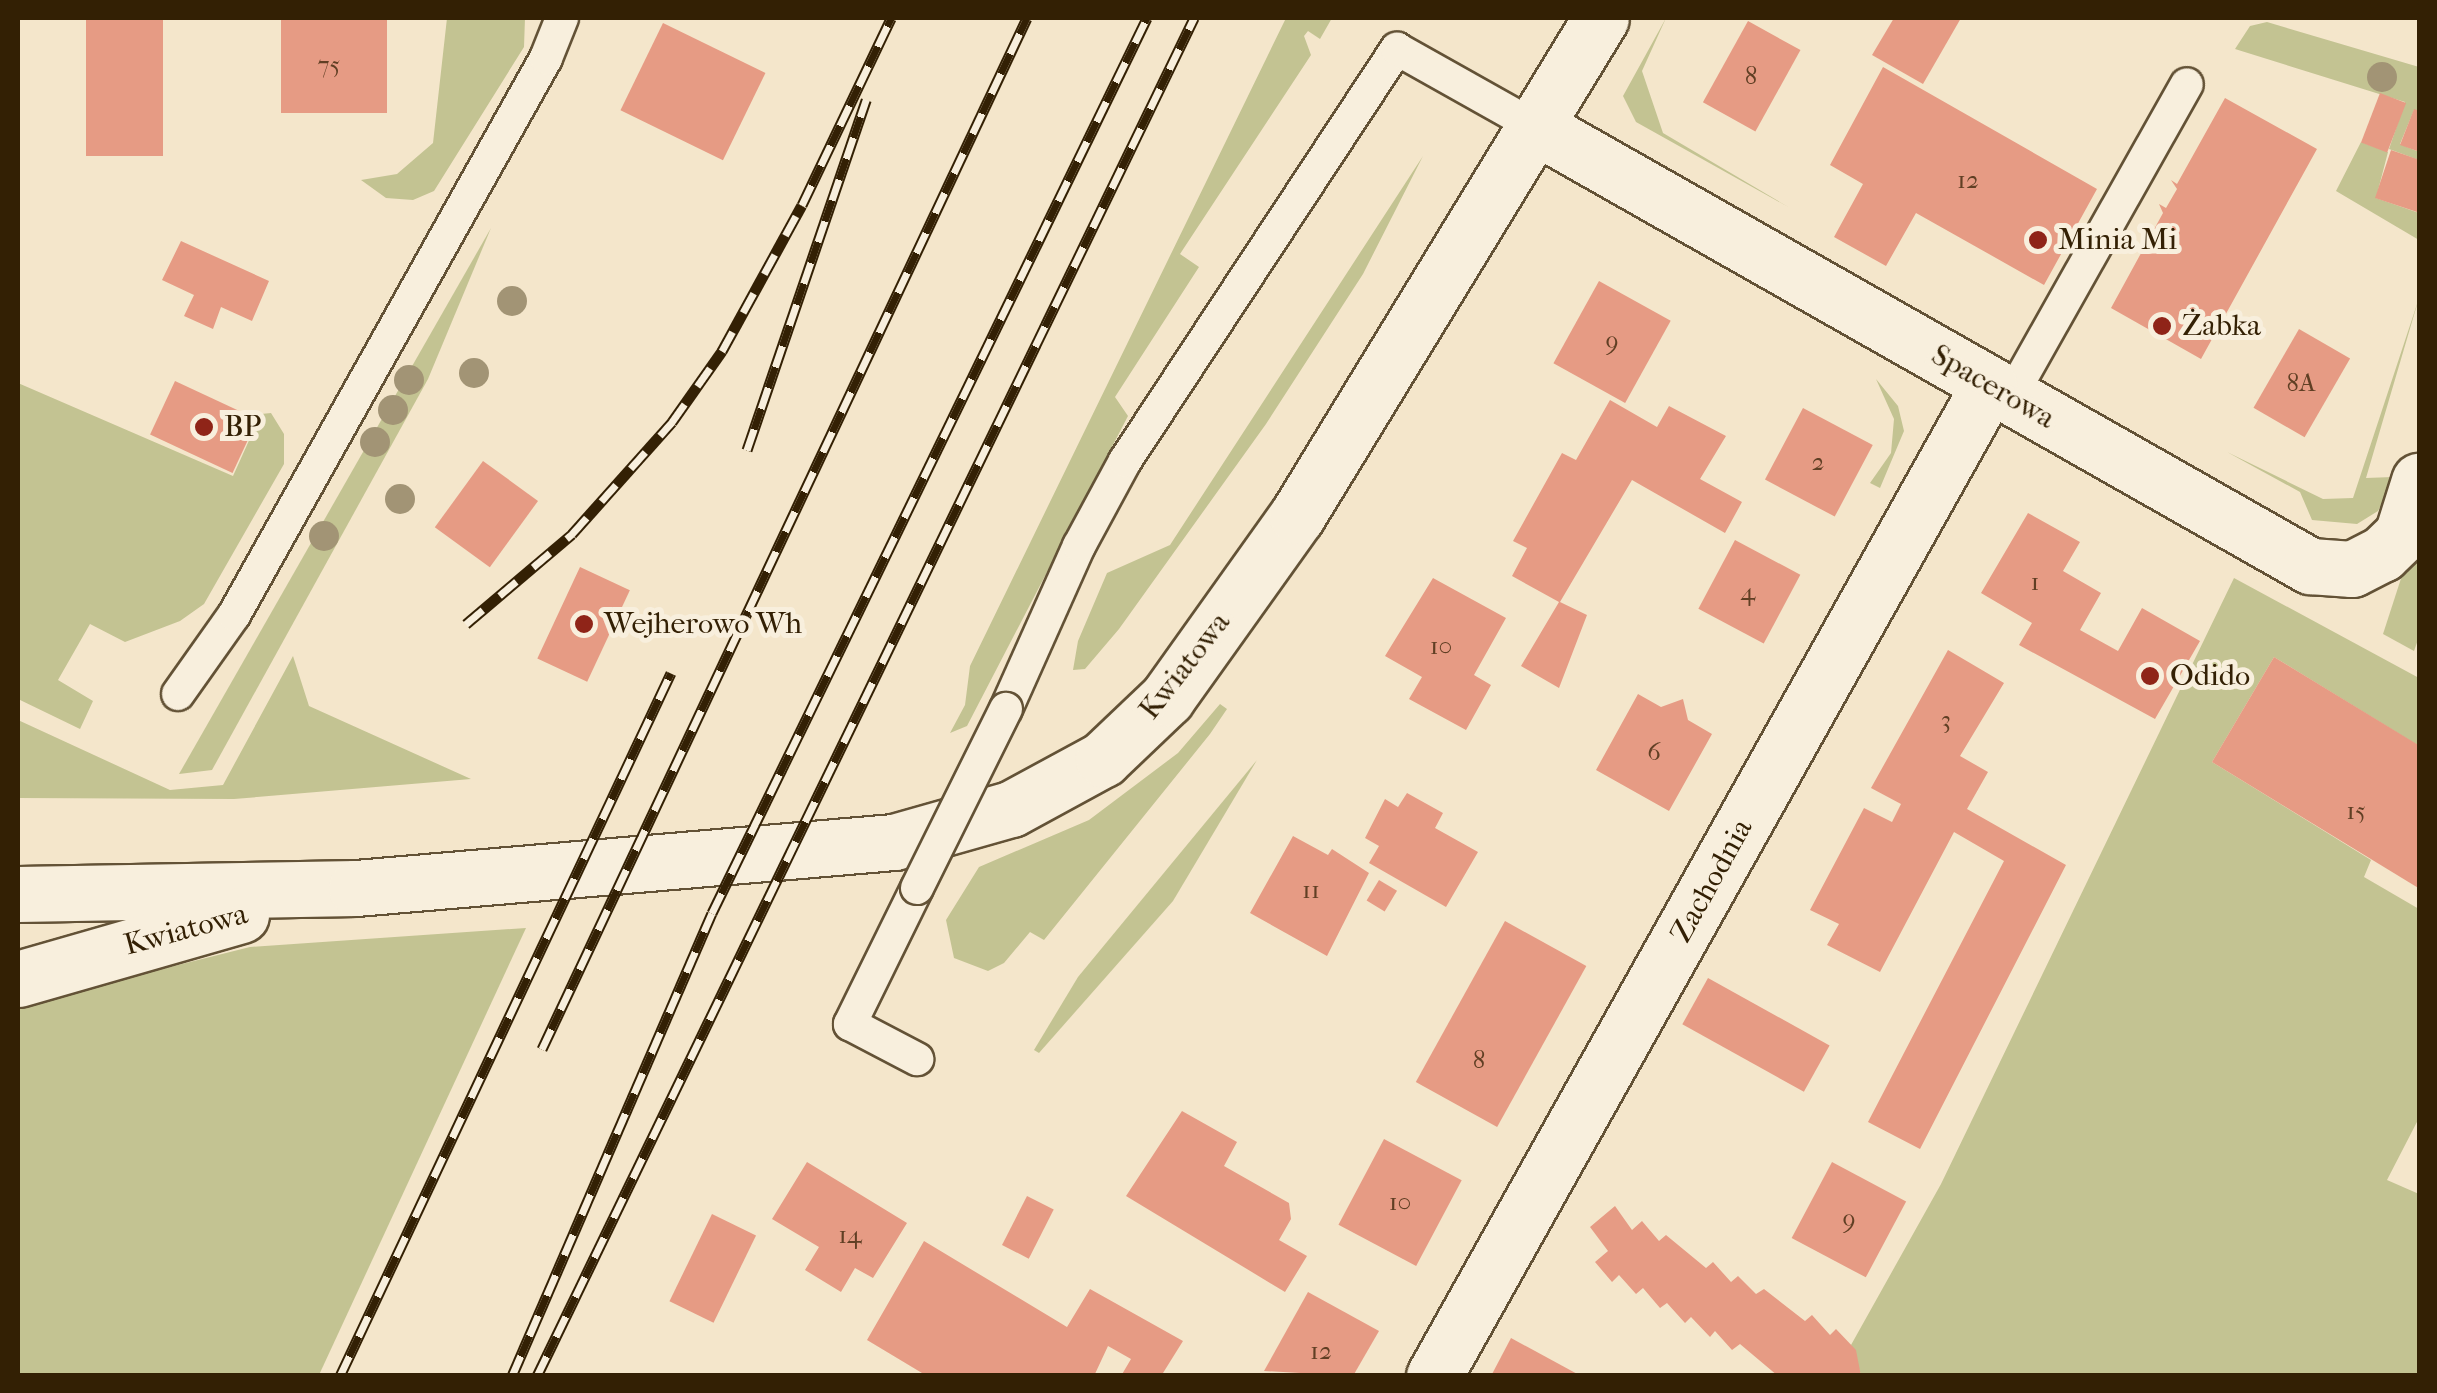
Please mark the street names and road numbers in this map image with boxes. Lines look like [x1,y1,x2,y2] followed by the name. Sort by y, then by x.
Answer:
[1925,337,2061,437] street label: Spacerowa
[1132,605,1238,727] street label: Kwiatowa
[1663,813,1761,949] street label: Zachodnia
[120,896,252,964] street label: Kwiatowa

